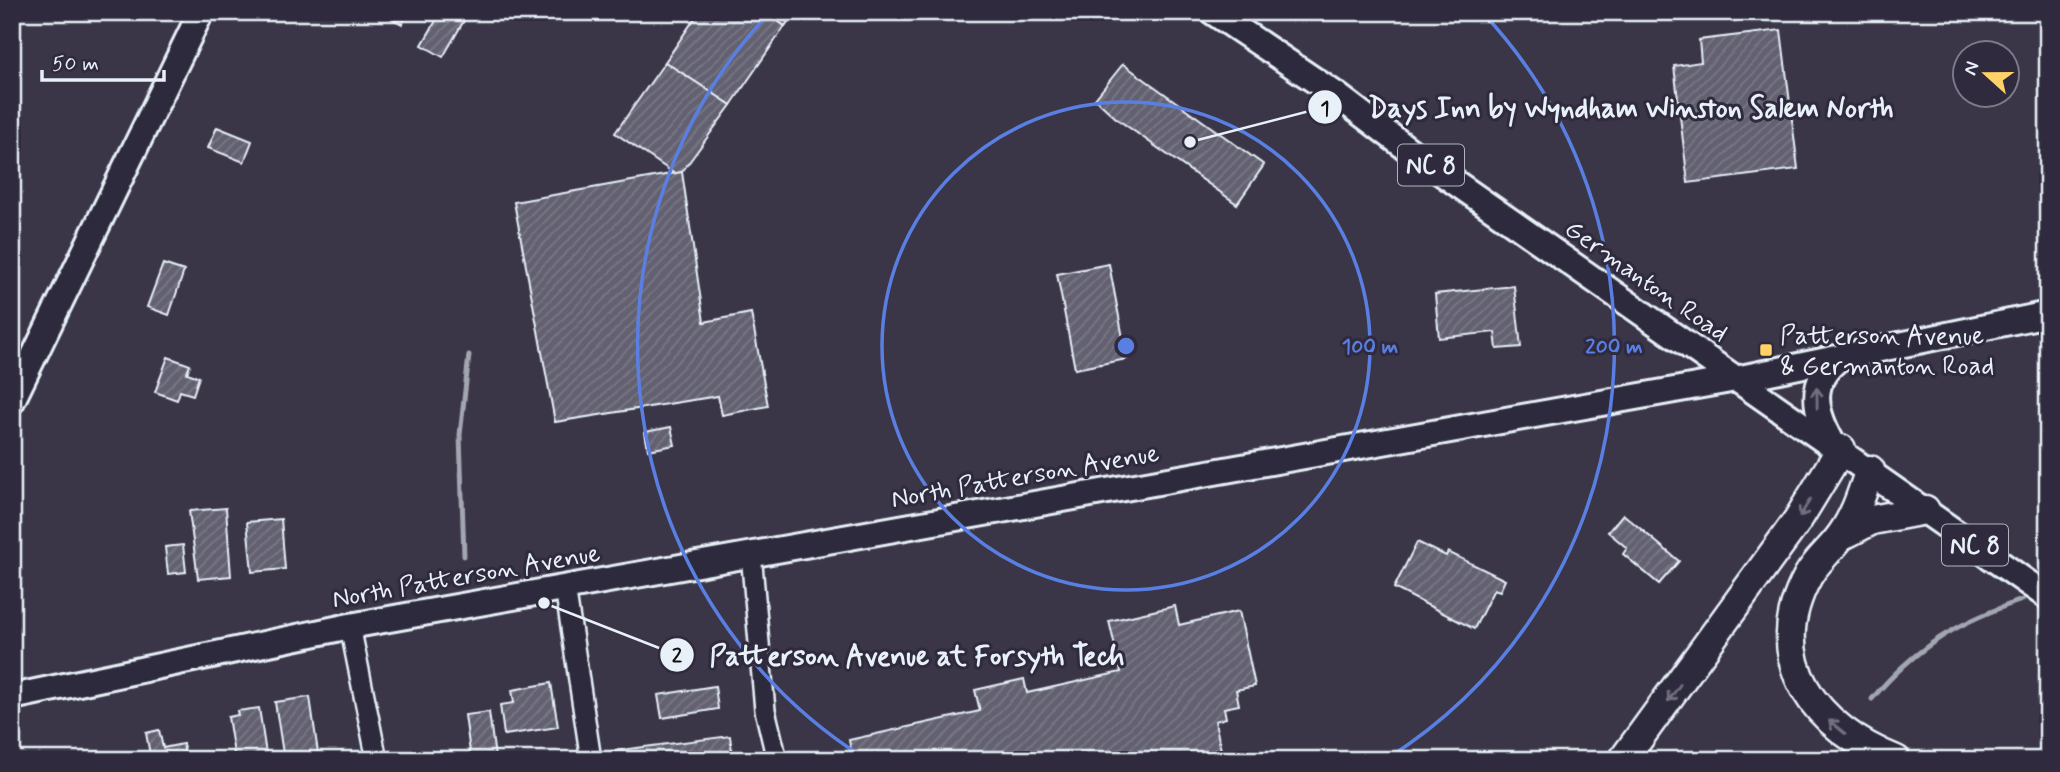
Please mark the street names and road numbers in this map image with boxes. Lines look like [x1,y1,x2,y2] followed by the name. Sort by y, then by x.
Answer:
[1398,145,1464,186] road number: NC 8
[1557,213,1734,351] street label: Germanton Road
[889,437,1162,517] street label: North Patterson Avenue
[1942,524,2008,566] road number: NC 8
[330,537,603,617] street label: North Patterson Avenue

